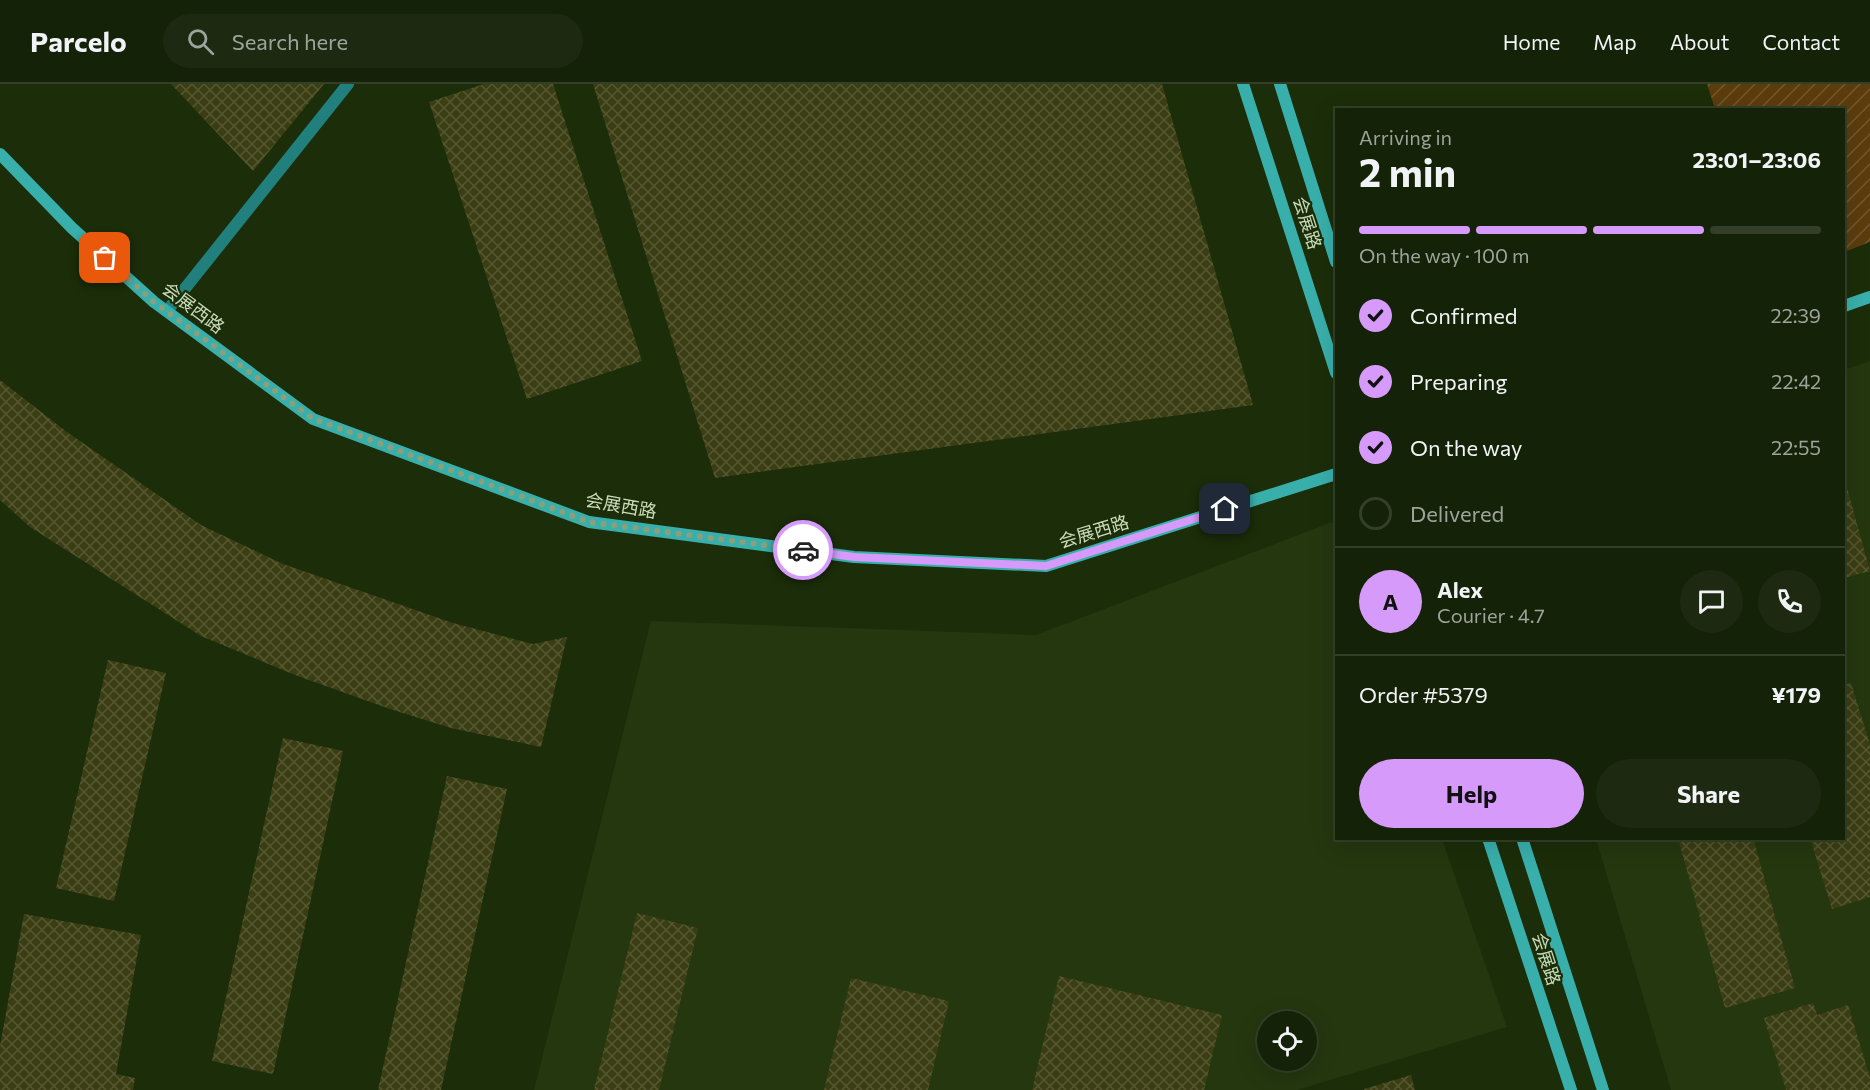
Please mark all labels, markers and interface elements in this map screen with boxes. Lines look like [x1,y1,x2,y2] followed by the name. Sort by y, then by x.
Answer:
[163,14,583,68] search box
[30,24,127,58] text: Parcelo
[184,25,217,58] icon: search
[232,28,348,55] text: Search here
[1503,29,1560,54] text: Home
[1593,29,1637,54] text: Map
[1670,29,1729,54] text: About
[1762,29,1840,54] text: Contact
[1359,125,1452,149] text: Arriving in
[1692,146,1821,173] text: 23:01–23:06
[1359,147,1456,195] text: 2 min
[1289,194,1327,252] street label: 会展路
[79,232,130,283] pin
[88,241,121,274] icon: bag
[1359,243,1529,267] text: On the way · 100 m
[158,277,229,338] street label: 会展西路
[1359,299,1392,332] icon: check
[1410,302,1517,329] text: Confirmed
[1771,303,1821,327] text: 22:39
[1359,365,1392,398] icon: check
[1410,368,1507,395] text: Preparing
[1771,369,1821,393] text: 22:42
[1359,431,1392,464] icon: check
[1410,434,1522,461] text: On the way
[1771,435,1821,459] text: 22:55
[1199,483,1250,534] pin
[584,488,659,522] street label: 会展西路
[1208,492,1241,525] icon: home
[1410,500,1504,527] text: Delivered
[1056,510,1131,552] street label: 会展西路
[773,520,833,580] courier
[787,534,820,567] icon: car
[1680,570,1743,633] button: chat
[1758,570,1821,633] button: phone
[1437,576,1483,603] text: Alex
[1383,588,1398,615] text: A
[1437,603,1545,627] text: Courier · 4.7
[1359,681,1488,708] text: Order #5379
[1771,681,1821,708] text: ¥179
[1359,759,1584,828] button: Help
[1596,759,1821,828] button: Share
[1528,930,1566,988] street label: 会展路
[1257,1011,1317,1071] map controls
[1257,1011,1317,1071] button: locate

